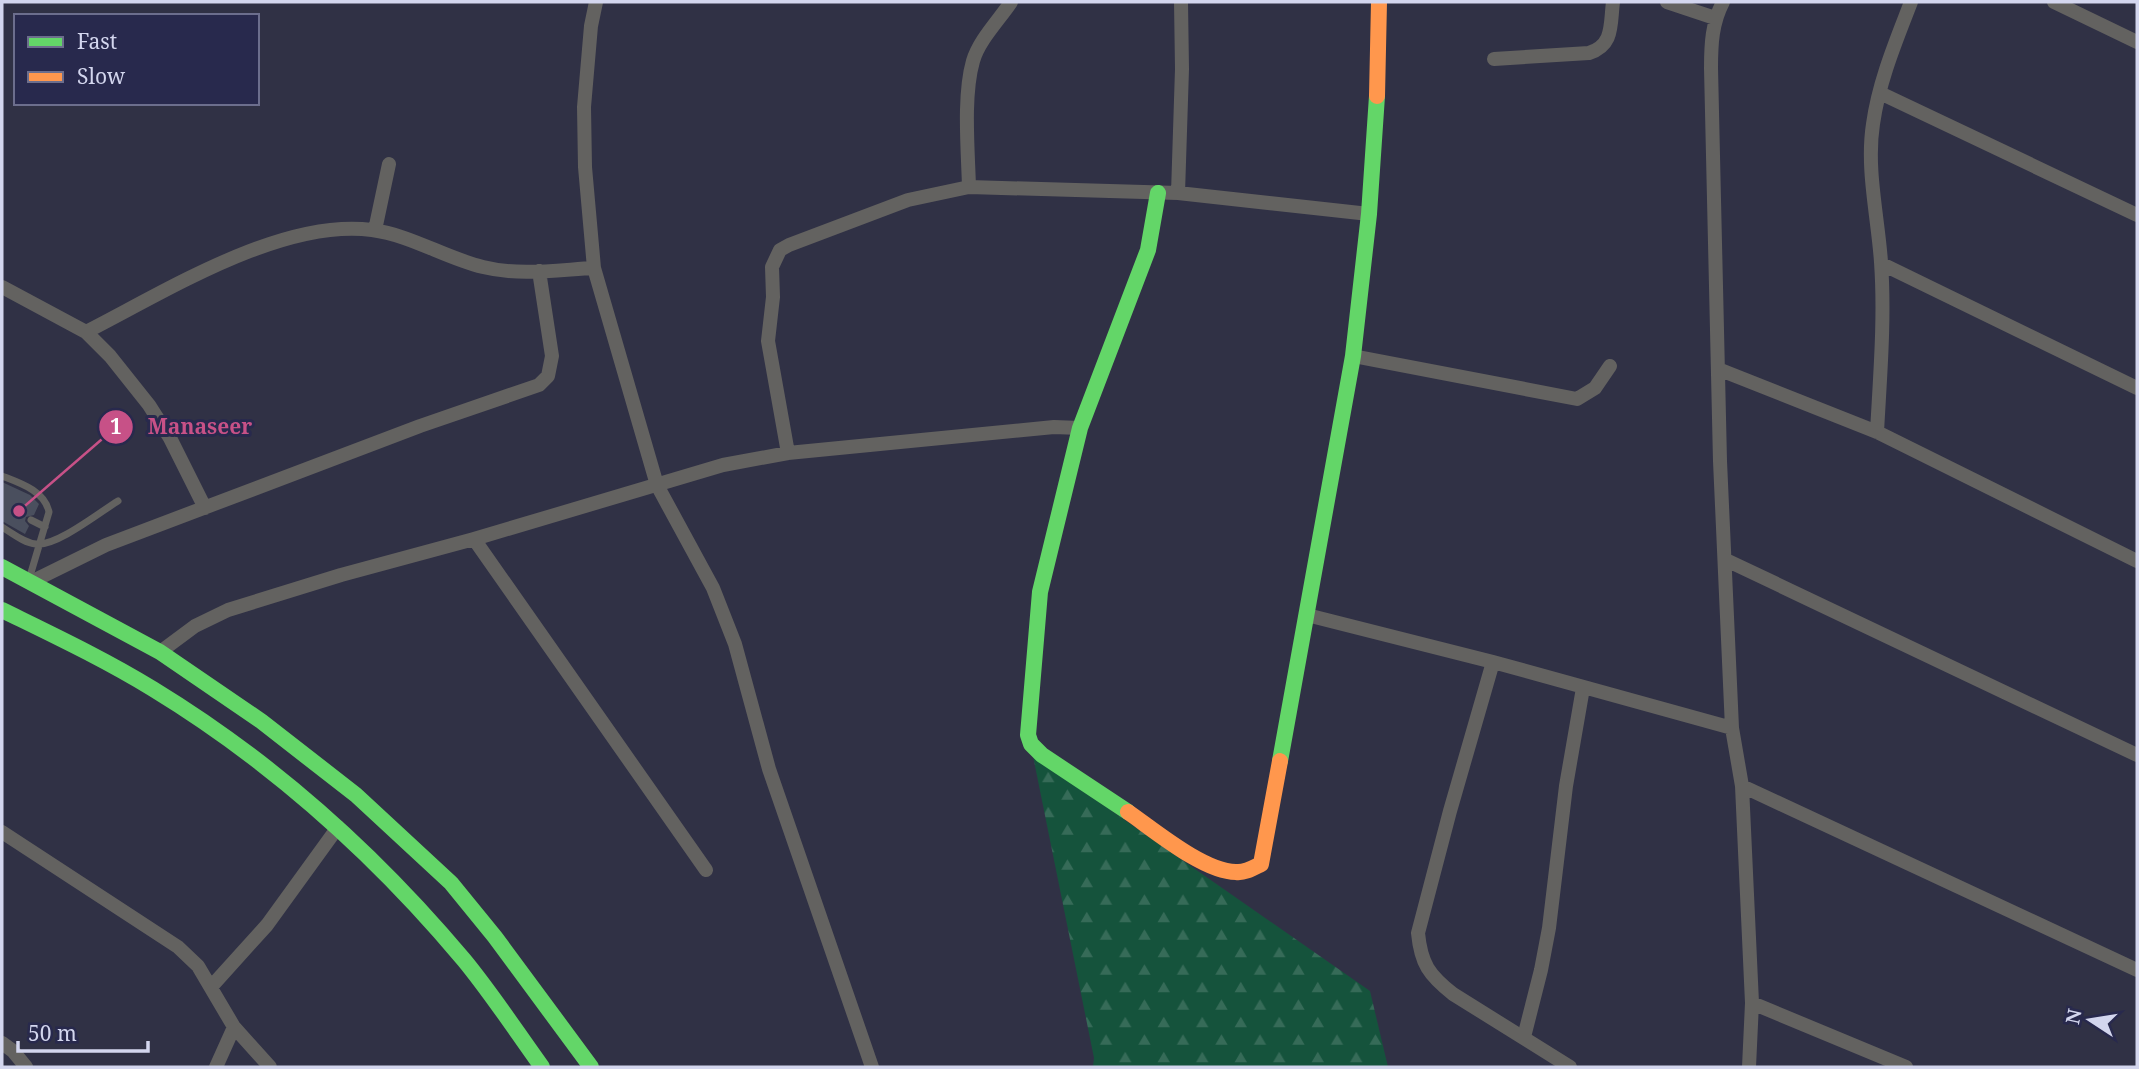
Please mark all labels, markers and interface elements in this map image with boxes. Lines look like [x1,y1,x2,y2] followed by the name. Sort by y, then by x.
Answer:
[14,14,259,105] legend
[77,27,117,55] text: Fast
[77,62,126,90] text: Slow
[98,406,266,448] callout: Manaseer
[110,412,122,440] text: 1
[148,412,252,440] text: Manaseer
[2055,985,2125,1055] north arrow
[2059,1006,2088,1026] text: N
[18,1010,147,1054] scale bar
[28,1019,77,1047] text: 50 m

